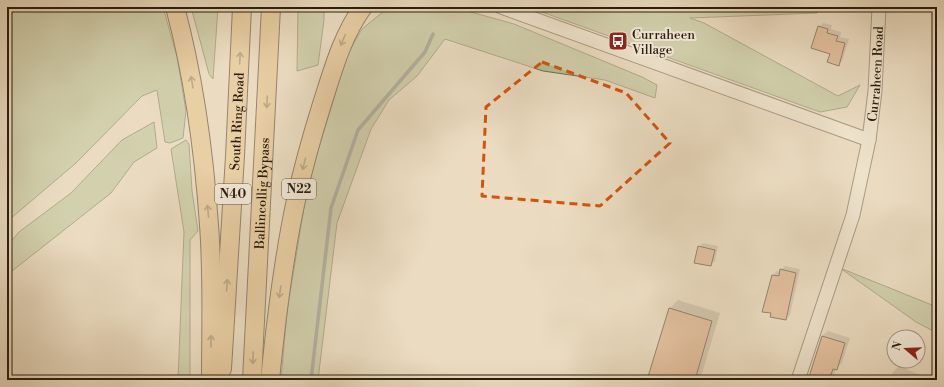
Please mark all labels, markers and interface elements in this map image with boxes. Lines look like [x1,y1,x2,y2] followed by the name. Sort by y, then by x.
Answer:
[864,25,887,123] street label: Curraheen Road
[631,27,695,58] place label: Curraheen Village
[607,30,629,52] bus stop icon: Curraheen Village
[339,34,347,46] one-way arrow
[236,52,243,65] one-way arrow
[227,72,248,171] street label: South Ring Road
[188,76,196,89] one-way arrow
[263,95,270,108] one-way arrow
[252,137,273,250] street label: Ballincollig Bypass
[300,158,308,171] one-way arrow
[282,179,316,199] road number: N22
[215,184,251,204] road number: N40
[204,205,212,218] one-way arrow
[224,279,231,292] one-way arrow
[275,285,283,298] one-way arrow
[886,329,926,369] north arrow
[207,335,215,348] one-way arrow
[889,339,906,352] text: N
[249,351,257,364] one-way arrow

